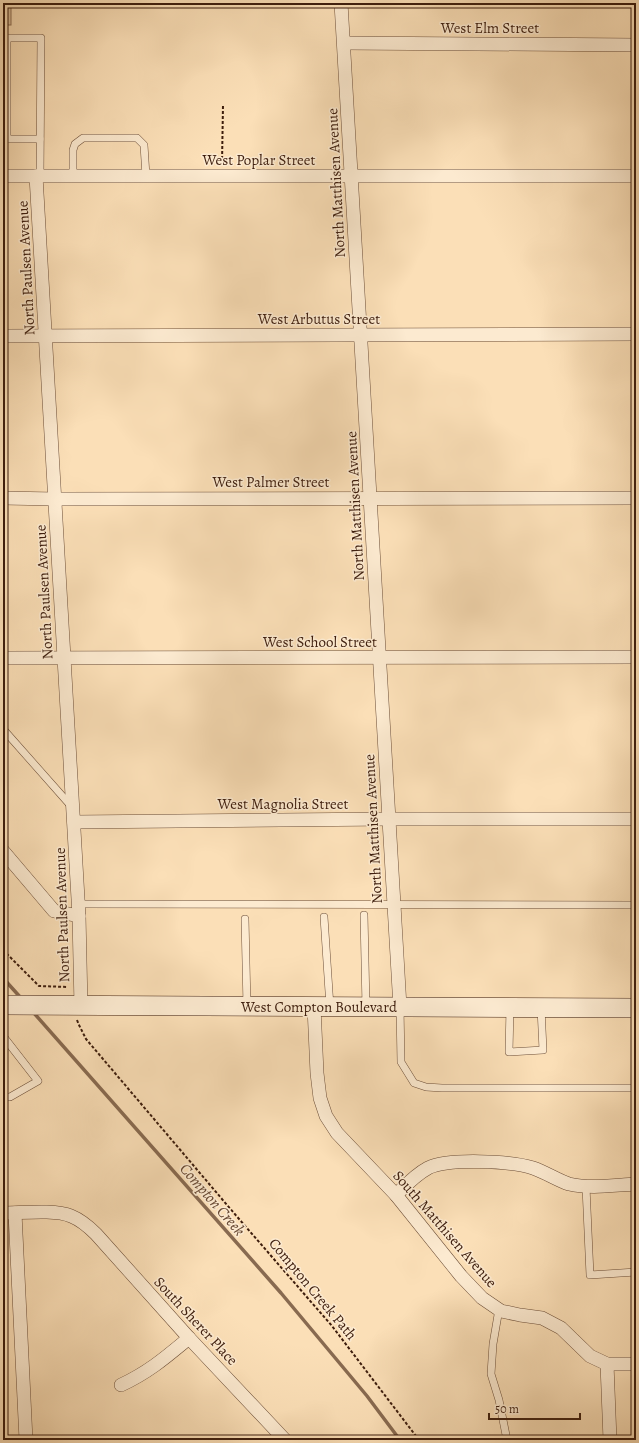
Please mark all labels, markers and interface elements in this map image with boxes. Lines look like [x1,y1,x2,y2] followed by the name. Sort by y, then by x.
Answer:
[440,18,539,38] street label: West Elm Street
[322,107,350,258] street label: North Matthisen Avenue
[202,150,315,170] street label: West Poplar Street
[12,200,40,336] street label: North Paulsen Avenue
[257,309,380,329] street label: West Arbutus Street
[341,430,369,581] street label: North Matthisen Avenue
[212,472,330,492] street label: West Palmer Street
[30,524,58,660] street label: North Paulsen Avenue
[262,632,377,652] street label: West School Street
[359,753,387,904] street label: North Matthisen Avenue
[216,794,349,814] street label: West Magnolia Street
[50,847,74,983] street label: North Paulsen Avenue
[240,997,398,1017] street label: West Compton Boulevard
[174,1159,250,1241] water label: Compton Creek
[388,1166,502,1292] street label: South Matthisen Avenue
[265,1234,361,1344] street label: Compton Creek Path
[150,1272,243,1370] street label: South Sherer Place
[489,1395,580,1421] scale bar
[495,1401,519,1417] text: 50 m

